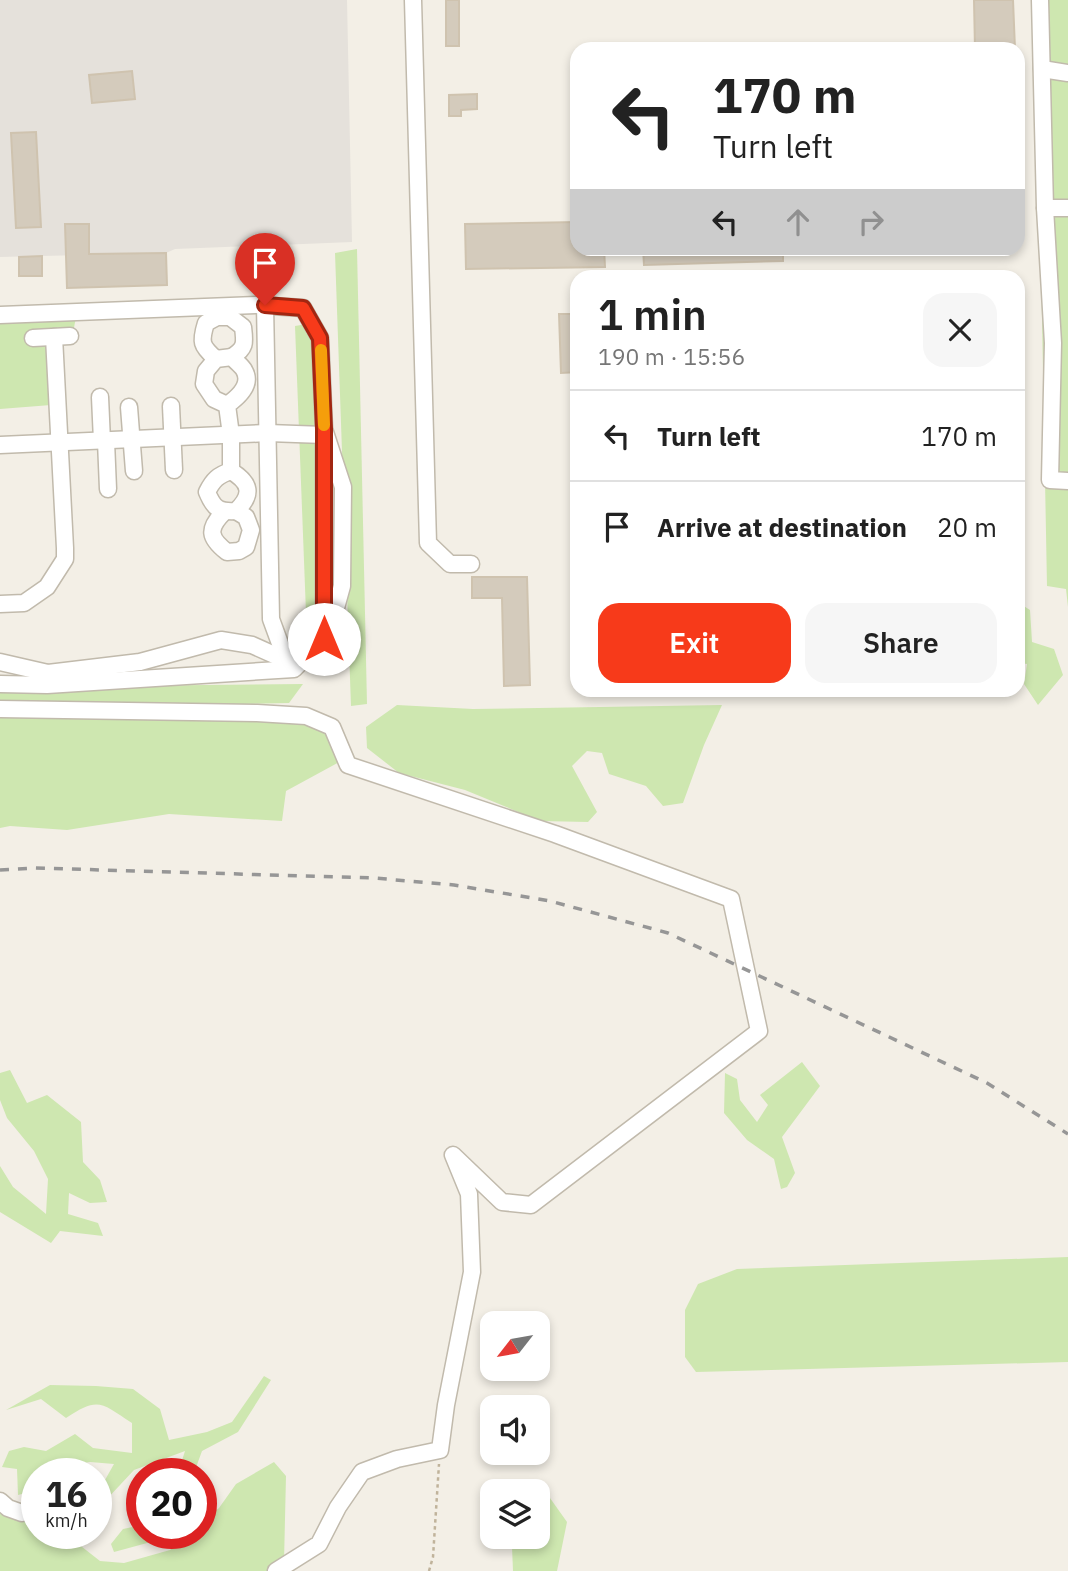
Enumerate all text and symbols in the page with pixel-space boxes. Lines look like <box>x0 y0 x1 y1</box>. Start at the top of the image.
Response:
text: 170 m <box>713 63 857 126</box>
icon: left <box>598 70 689 161</box>
text: Turn left <box>713 125 833 167</box>
icon: left <box>706 203 744 241</box>
icon: ahead <box>779 203 817 241</box>
icon: right <box>852 203 890 241</box>
pin <box>235 233 295 305</box>
icon: arrive <box>246 244 284 282</box>
text: 1 min <box>598 287 707 342</box>
button: close <box>923 293 997 367</box>
text: 190 m · 15:56 <box>598 341 745 371</box>
icon: left <box>598 417 636 455</box>
text: Turn left <box>657 419 760 453</box>
text: 170 m <box>921 419 997 453</box>
icon: arrive <box>598 508 636 546</box>
text: Arrive at destination <box>657 510 907 544</box>
text: 20 m <box>937 510 997 544</box>
position arrow <box>287 602 361 676</box>
button: Exit <box>598 603 791 683</box>
button: Share <box>805 603 997 683</box>
north arrow <box>480 1311 550 1381</box>
map controls <box>480 1311 550 1549</box>
button: sound <box>480 1395 550 1465</box>
speed limit sign: 20 <box>126 1458 217 1549</box>
text: 16 <box>45 1471 88 1517</box>
button: layers <box>480 1479 550 1549</box>
text: km/h <box>45 1509 88 1532</box>

